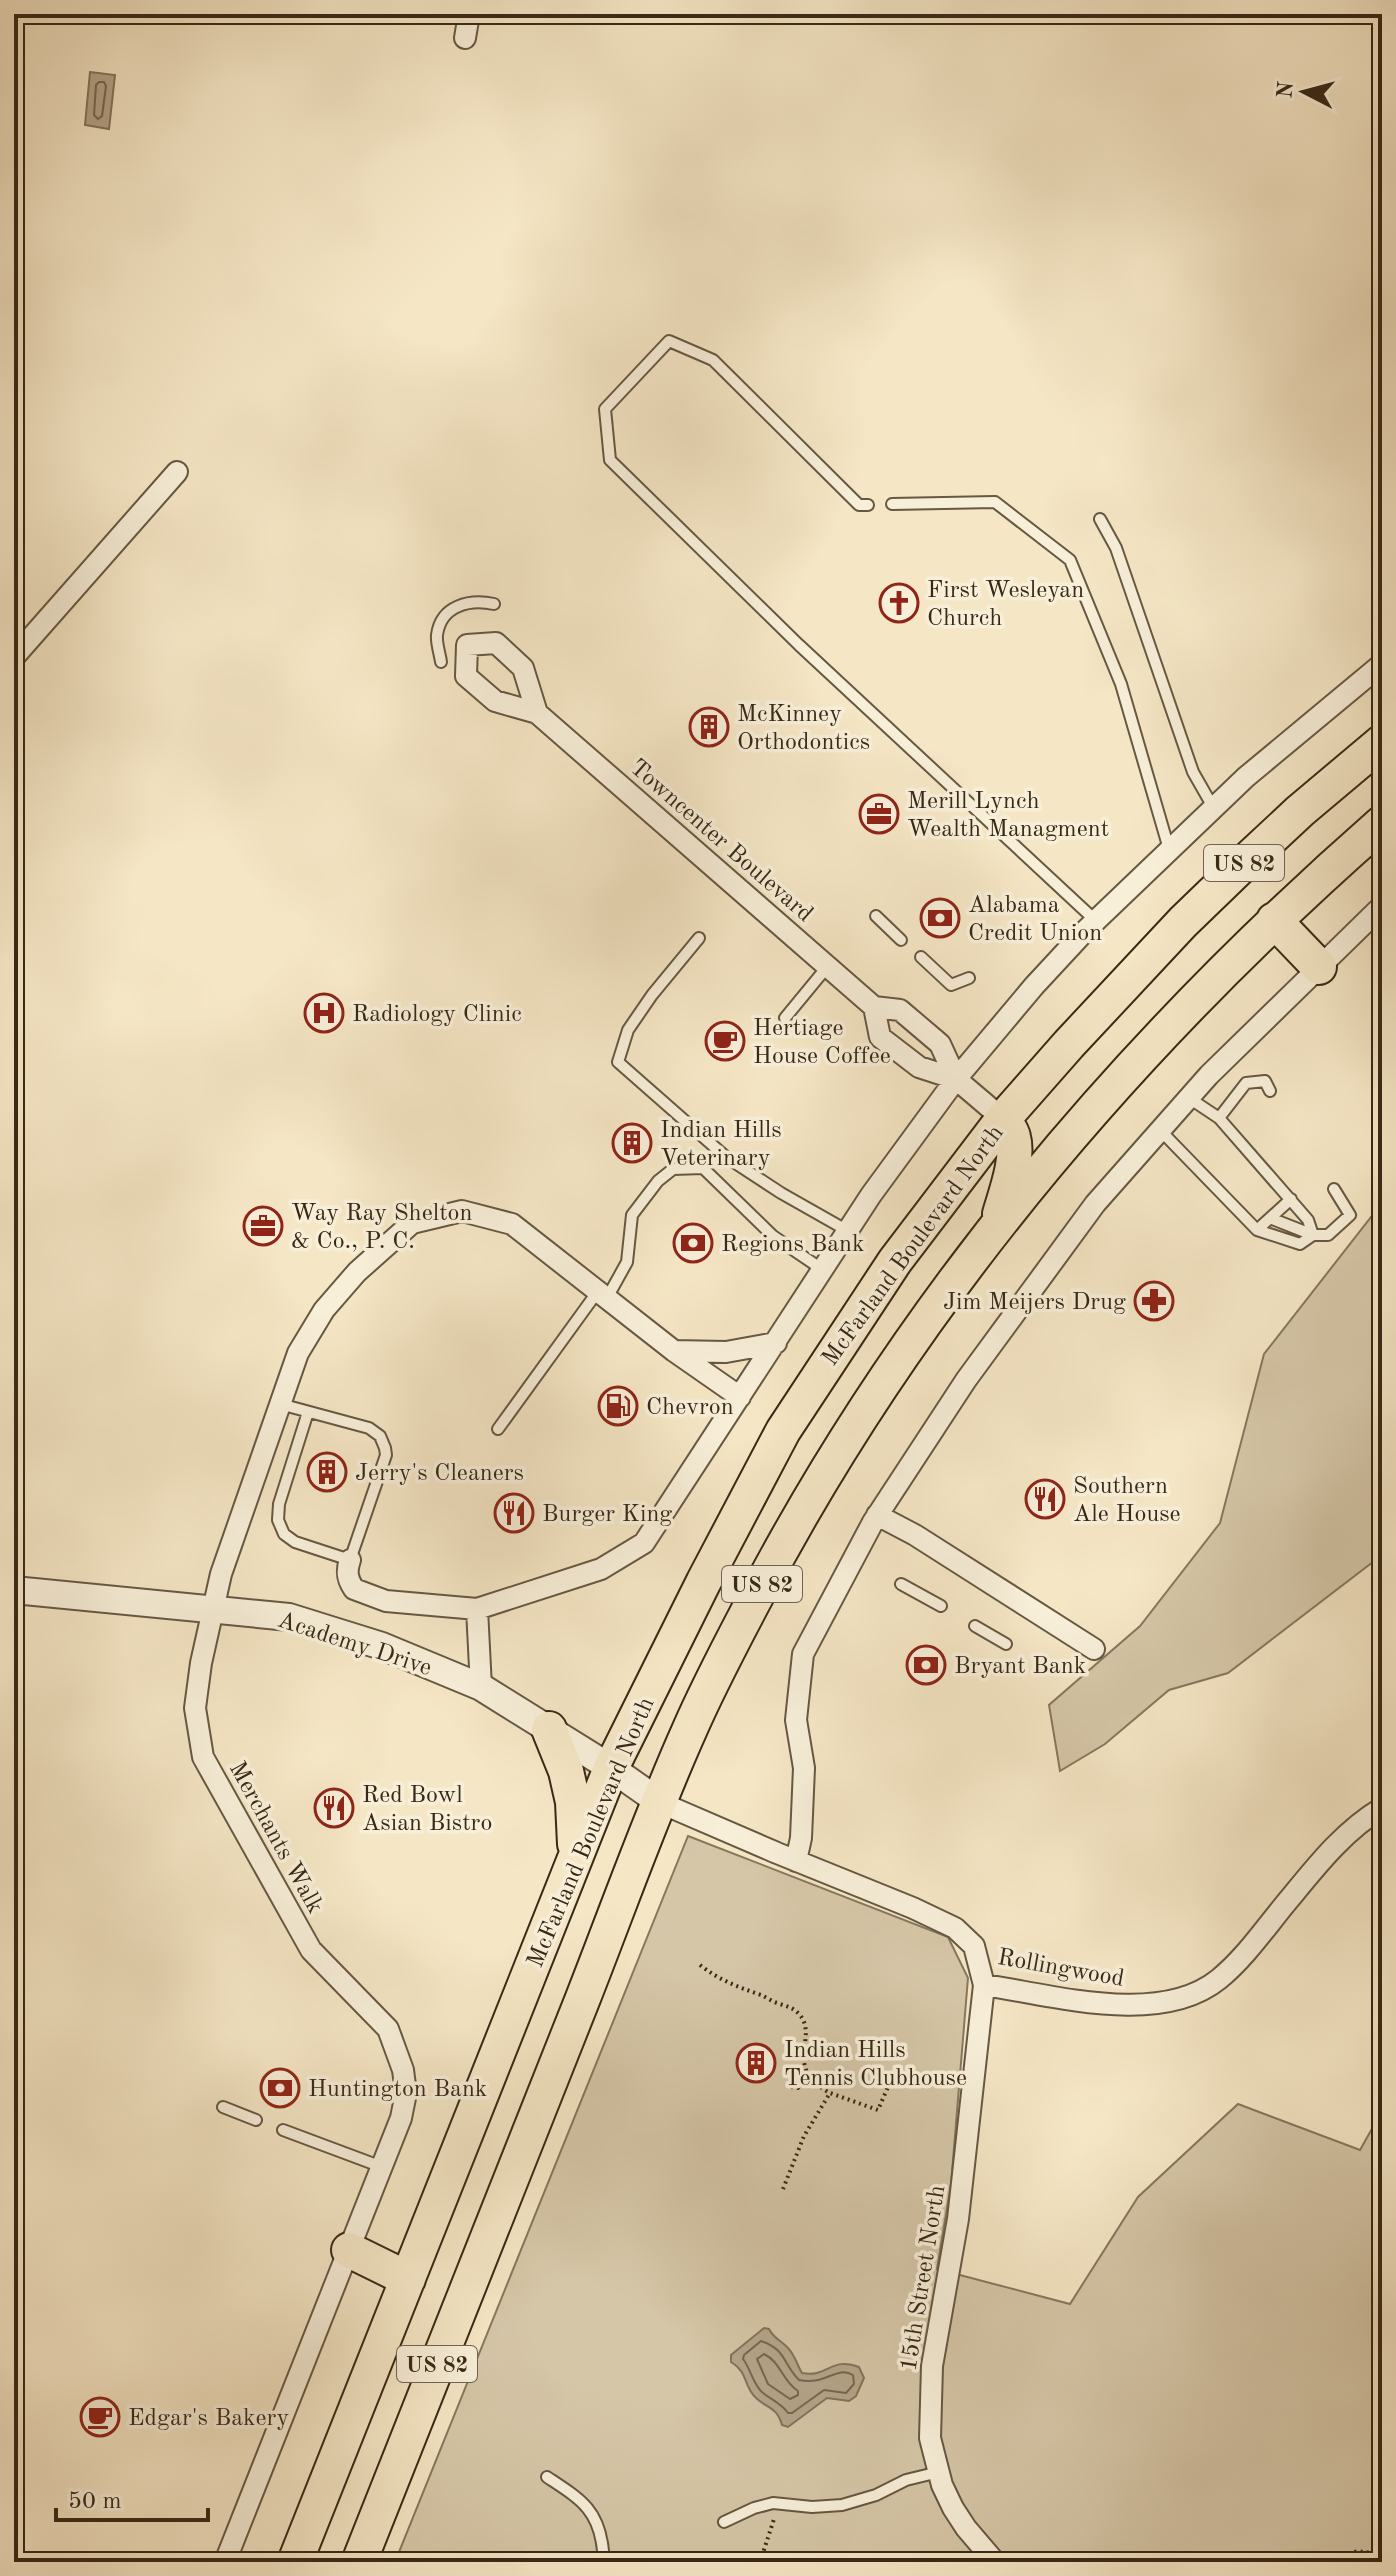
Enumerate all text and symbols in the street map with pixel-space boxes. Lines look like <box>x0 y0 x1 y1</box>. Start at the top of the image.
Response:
north arrow <box>1264 52 1344 132</box>
text: N <box>1274 80 1298 100</box>
place label: First Wesleyan Church <box>927 579 1084 631</box>
church icon: First Wesleyan Church <box>878 582 920 624</box>
place label: McKinney Orthodontics <box>737 703 870 755</box>
building icon: McKinney Orthodontics <box>688 706 730 748</box>
street label: Towncenter Boulevard <box>624 756 817 927</box>
place label: Merill Lynch Wealth Managment <box>907 790 1109 842</box>
office icon: Merill Lynch Wealth Managment <box>858 793 900 835</box>
road number: US 82 <box>1204 845 1284 881</box>
place label: Alabama Credit Union <box>968 894 1102 946</box>
bank icon: Alabama Credit Union <box>919 897 961 939</box>
hospital icon: Radiology Clinic <box>303 992 345 1034</box>
place label: Radiology Clinic <box>352 1003 522 1027</box>
place label: Hertiage House Coffee <box>753 1017 891 1069</box>
cafe icon: Hertiage House Coffee <box>704 1020 746 1062</box>
place label: Indian Hills Veterinary <box>660 1119 782 1171</box>
street label: McFarland Boulevard North <box>818 1121 1009 1371</box>
building icon: Indian Hills Veterinary <box>611 1122 653 1164</box>
place label: Way Ray Shelton & Co., P. C. <box>291 1202 472 1254</box>
office icon: Way Ray Shelton & Co., P. C. <box>242 1205 284 1247</box>
bank icon: Regions Bank <box>672 1222 714 1264</box>
place label: Regions Bank <box>721 1233 865 1257</box>
pharmacy icon: Jim Meijers Drug <box>1133 1280 1175 1322</box>
place label: Jim Meijers Drug <box>943 1291 1126 1315</box>
fuel station icon: Chevron <box>597 1385 639 1427</box>
place label: Chevron <box>646 1396 734 1420</box>
building icon: Jerry's Cleaners <box>306 1451 348 1493</box>
place label: Jerry's Cleaners <box>355 1462 524 1486</box>
place label: Southern Ale House <box>1073 1475 1181 1527</box>
restaurant icon: Southern Ale House <box>1024 1478 1066 1520</box>
restaurant icon: Burger King <box>493 1492 535 1534</box>
place label: Burger King <box>542 1503 672 1527</box>
road number: US 82 <box>722 1566 802 1602</box>
street label: Academy Drive <box>274 1609 434 1681</box>
bank icon: Bryant Bank <box>905 1644 947 1686</box>
place label: Bryant Bank <box>954 1655 1086 1679</box>
street label: McFarland Boulevard North <box>524 1694 660 1971</box>
street label: Merchants Walk <box>224 1758 327 1918</box>
place label: Red Bowl Asian Bistro <box>362 1784 492 1836</box>
restaurant icon: Red Bowl Asian Bistro <box>313 1787 355 1829</box>
street label: Rollingwood <box>995 1946 1126 1992</box>
place label: Indian Hills Tennis Clubhouse <box>784 2039 967 2091</box>
building icon: Indian Hills Tennis Clubhouse <box>735 2042 777 2084</box>
bank icon: Huntington Bank <box>259 2067 301 2109</box>
place label: Huntington Bank <box>308 2078 487 2102</box>
street label: 15th Street North <box>897 2184 951 2373</box>
road number: US 82 <box>397 2346 477 2382</box>
cafe icon: Edgar's Bakery <box>79 2396 121 2438</box>
place label: Edgar's Bakery <box>128 2407 289 2431</box>
scale bar <box>56 2472 208 2522</box>
text: 50 m <box>68 2490 122 2514</box>

